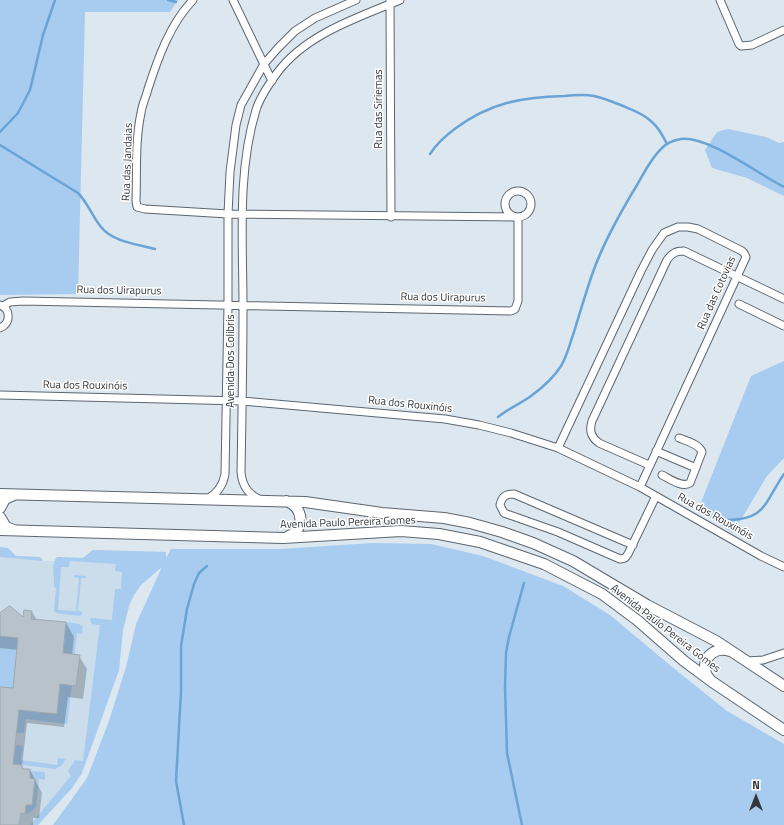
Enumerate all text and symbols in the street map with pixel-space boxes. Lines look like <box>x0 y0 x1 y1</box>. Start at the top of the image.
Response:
street label: Rua das Siriemas <box>372 69 386 149</box>
street label: Rua das Jandaias <box>120 123 136 201</box>
street label: Rua das Cotovias <box>695 254 739 332</box>
street label: Rua dos Uirapurus <box>76 284 162 298</box>
street label: Rua dos Uirapurus <box>400 291 486 305</box>
street label: Avenida Dos Colibris <box>224 314 238 408</box>
street label: Rua dos Rouxinóis <box>43 379 127 393</box>
street label: Rua dos Rouxinóis <box>367 394 453 416</box>
street label: Rua dos Rouxinóis <box>675 491 755 543</box>
street label: Avenida Paulo Pereira Gomes <box>280 514 416 532</box>
street label: Avenida Paulo Pereira Gomes <box>607 582 723 676</box>
north arrow <box>736 777 776 817</box>
text: N <box>752 777 760 793</box>

